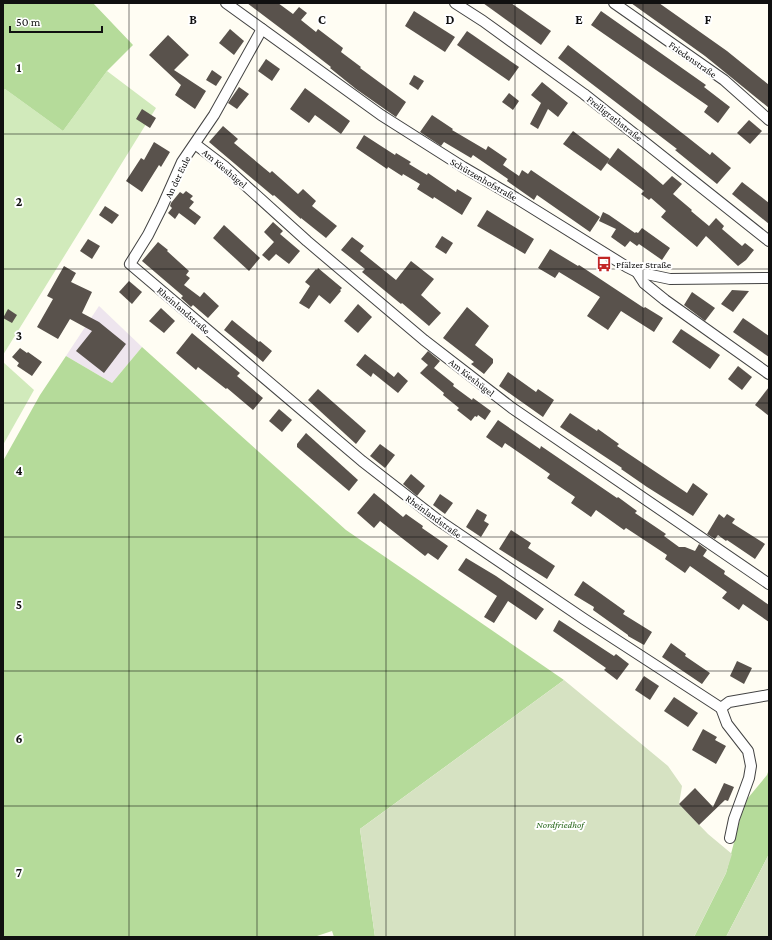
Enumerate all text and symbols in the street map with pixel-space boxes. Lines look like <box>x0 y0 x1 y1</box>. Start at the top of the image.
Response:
scale bar <box>10 8 102 34</box>
text: B <box>189 12 197 27</box>
text: C <box>318 12 326 27</box>
text: D <box>446 12 455 27</box>
text: E <box>575 12 583 27</box>
text: F <box>705 12 712 27</box>
text: 50 m <box>16 15 41 29</box>
street label: Friedenstraße <box>667 39 719 80</box>
text: 1 <box>17 60 22 75</box>
street label: Freiligrathstraße <box>585 93 645 144</box>
street label: Am Kieshügel <box>200 147 249 190</box>
street label: An der Eule <box>162 154 193 200</box>
street label: Schützenhofstraße <box>448 156 520 203</box>
text: 2 <box>16 194 23 209</box>
bus stop icon: Pfälzer Straße <box>595 255 613 273</box>
place label: Pfälzer Straße <box>616 259 672 270</box>
street label: Rheinlandstraße <box>155 284 213 337</box>
text: 3 <box>16 328 22 343</box>
street label: Am Kieshügel <box>447 356 497 399</box>
text: 4 <box>15 463 23 478</box>
street label: Rheinlandstraße <box>404 492 464 541</box>
text: 5 <box>16 597 22 612</box>
text: 6 <box>15 731 23 746</box>
park label: Nordfriedhof <box>536 819 585 830</box>
text: 7 <box>16 865 22 880</box>

